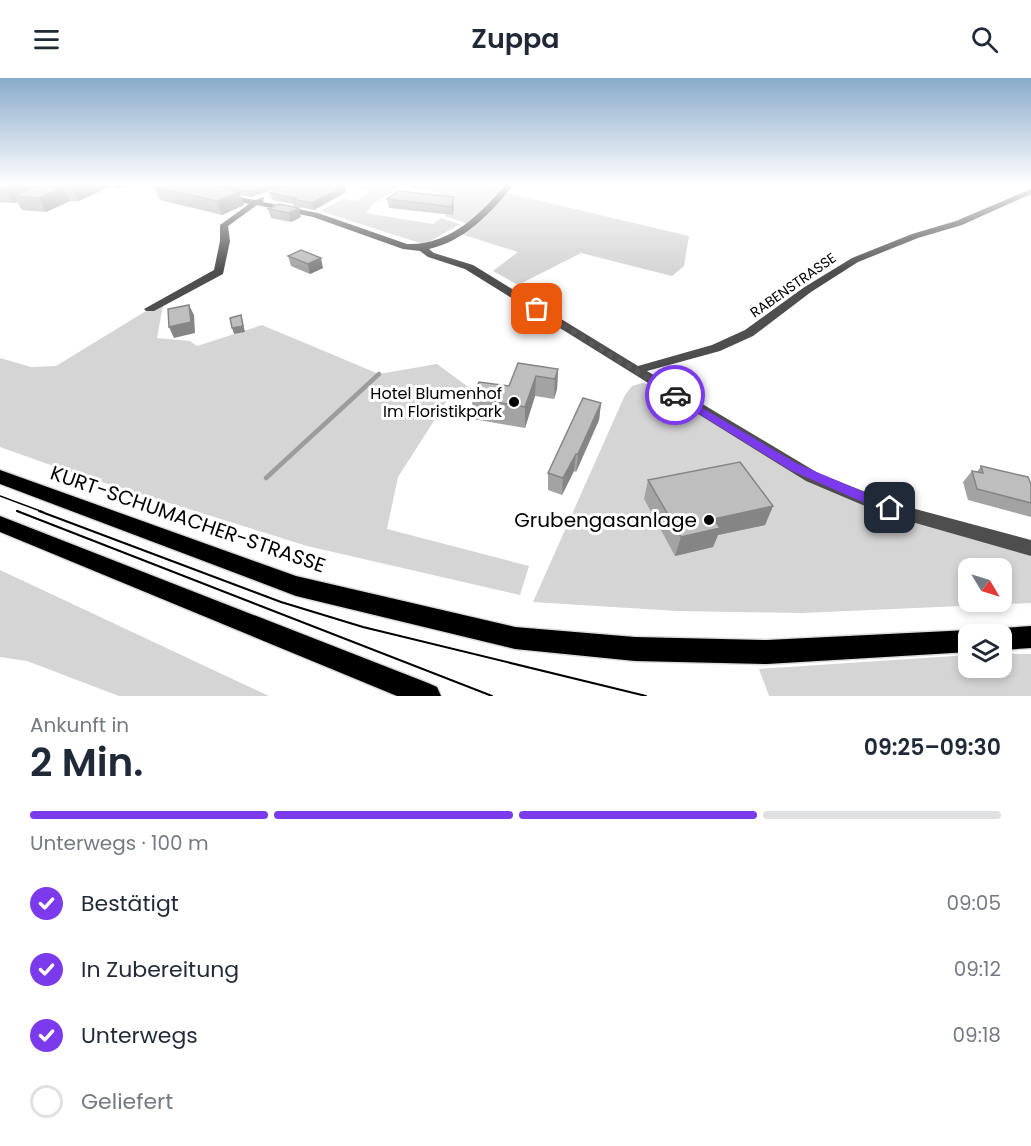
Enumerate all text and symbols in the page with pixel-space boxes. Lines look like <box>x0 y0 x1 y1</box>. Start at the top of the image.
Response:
text: Zuppa <box>471 20 560 57</box>
icon: menu <box>30 23 63 56</box>
icon: search <box>968 23 1001 56</box>
street label: RABENSTRASSE <box>746 248 840 322</box>
pin <box>511 283 562 334</box>
icon: bag <box>520 292 553 325</box>
courier <box>645 365 705 425</box>
icon: car <box>659 379 692 412</box>
place label: Hotel Blumenhof Im Floristikpark <box>370 382 503 423</box>
marker: Hotel Blumenhof Im Floristikpark <box>507 395 521 409</box>
street label: KURT-SCHUMACHER-STRASSE <box>47 459 329 579</box>
pin <box>864 482 915 533</box>
icon: home <box>873 491 906 524</box>
place label: Grubengasanlage <box>514 506 697 534</box>
marker: Grubengasanlage <box>702 513 716 527</box>
north arrow <box>958 558 1012 612</box>
map controls <box>958 558 1012 678</box>
button: layers <box>958 624 1012 678</box>
text: Ankunft in <box>30 711 129 739</box>
text: 09:25–09:30 <box>864 732 1001 763</box>
text: 2 Min. <box>30 735 144 790</box>
text: Unterwegs · 100 m <box>30 829 209 857</box>
icon: check <box>30 887 63 920</box>
text: Bestätigt <box>81 888 179 919</box>
text: 09:05 <box>946 889 1001 917</box>
icon: check <box>30 953 63 986</box>
text: In Zubereitung <box>81 954 239 985</box>
text: 09:12 <box>954 955 1001 983</box>
icon: check <box>30 1019 63 1052</box>
text: Unterwegs <box>81 1020 198 1051</box>
text: 09:18 <box>953 1021 1001 1049</box>
text: Geliefert <box>81 1086 173 1117</box>

